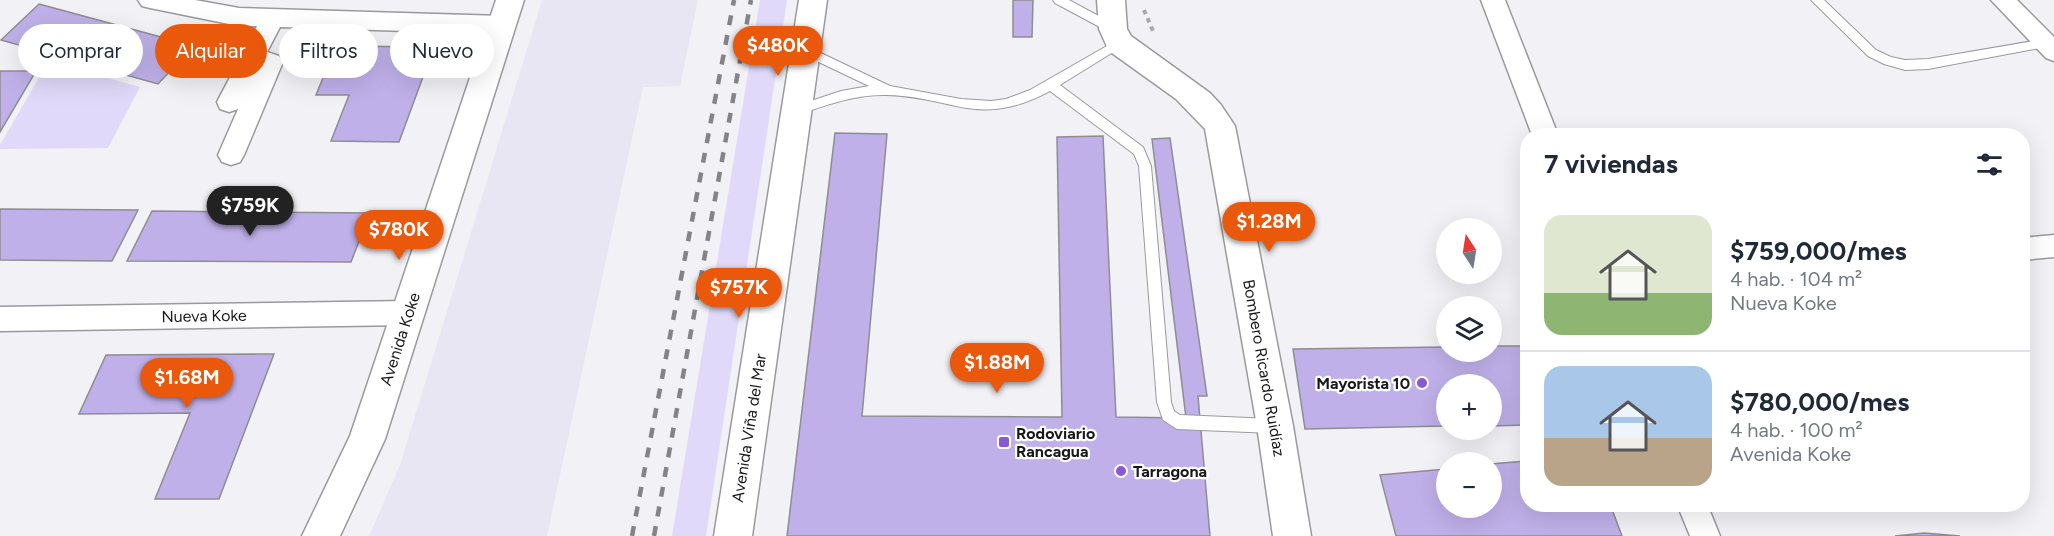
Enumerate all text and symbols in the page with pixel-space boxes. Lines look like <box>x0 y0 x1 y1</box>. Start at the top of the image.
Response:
chip: Comprar <box>18 24 143 78</box>
chip: Alquilar <box>155 24 267 78</box>
chip: Filtros <box>279 24 378 78</box>
chip: Nuevo <box>390 24 494 78</box>
pin: $480K <box>736 26 820 77</box>
text: $480K <box>747 33 809 57</box>
text: 7 viviendas <box>1544 148 1678 180</box>
icon: filters <box>1973 148 2006 181</box>
pin: $759K <box>208 186 292 237</box>
text: $759K <box>221 193 279 217</box>
pin: $1.28M <box>1220 202 1318 253</box>
text: $1.28M <box>1236 209 1302 233</box>
pin: $780K <box>357 210 441 261</box>
text: $780K <box>369 217 429 241</box>
north arrow <box>1436 218 1502 284</box>
map controls <box>1436 218 1502 518</box>
text: $759,000/mes <box>1730 235 1907 267</box>
icon: home <box>1592 239 1664 311</box>
text: 4 hab. · 104 m² <box>1730 267 1862 291</box>
pin: $757K <box>697 268 781 319</box>
text: $757K <box>710 275 768 299</box>
street label: Bombero Ricardo Ruidíaz <box>1239 278 1289 458</box>
street label: Avenida Koke <box>376 290 424 388</box>
text: Nueva Koke <box>1730 291 1837 315</box>
button: layers <box>1436 296 1502 362</box>
street label: Nueva Koke <box>161 306 247 326</box>
pin: $1.88M <box>948 343 1046 394</box>
text: $1.88M <box>964 350 1030 374</box>
street label: Avenida Viña del Mar <box>728 352 770 504</box>
pin: $1.68M <box>138 358 236 409</box>
text: $1.68M <box>154 365 220 389</box>
place label: Mayorista 10 <box>1316 374 1410 393</box>
button: + <box>1436 374 1502 440</box>
marker: Mayorista 10 <box>1415 376 1429 390</box>
text: $780,000/mes <box>1730 386 1909 418</box>
icon: home <box>1592 390 1664 462</box>
text: 4 hab. · 100 m² <box>1730 418 1863 442</box>
place label: Rodoviario Rancagua <box>1016 424 1095 461</box>
marker: Rodoviario Rancagua <box>997 435 1011 449</box>
text: Avenida Koke <box>1730 442 1851 466</box>
button: − <box>1436 452 1502 518</box>
place label: Tarragona <box>1133 462 1207 481</box>
marker: Tarragona <box>1114 464 1128 478</box>

